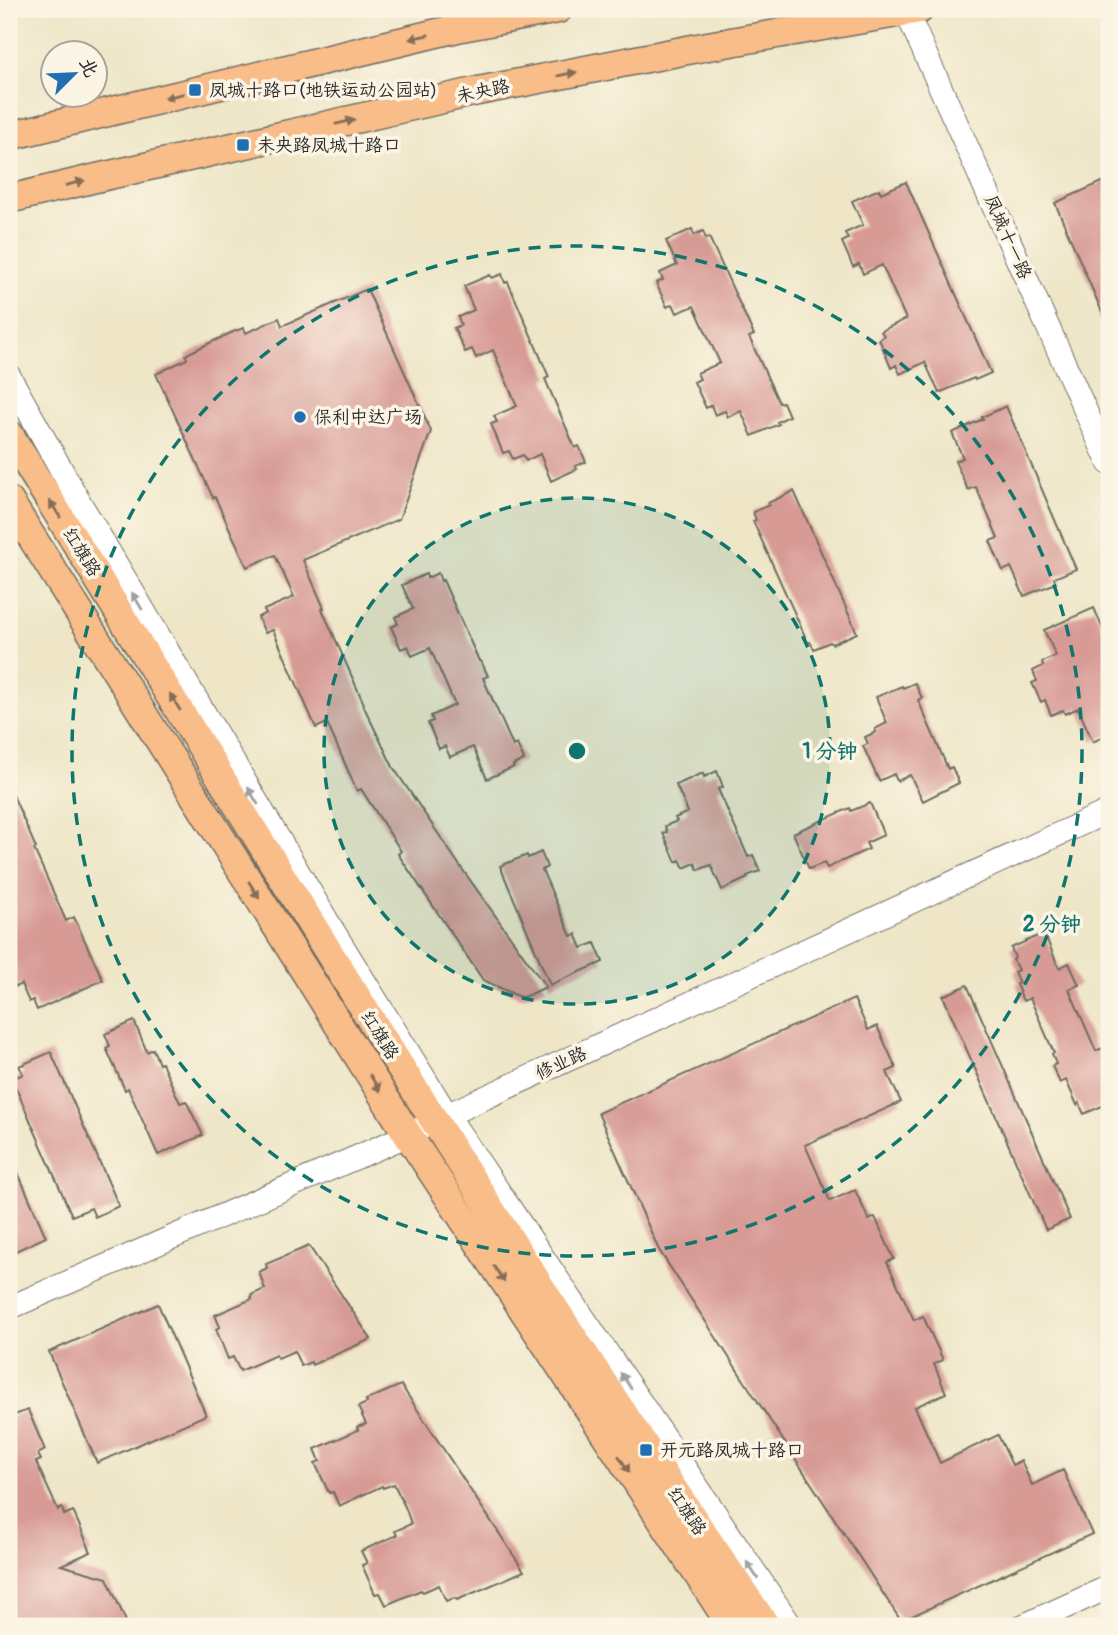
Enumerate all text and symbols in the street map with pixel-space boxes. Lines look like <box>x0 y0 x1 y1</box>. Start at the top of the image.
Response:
one-way arrow <box>408 32 430 43</box>
north arrow <box>38 38 108 108</box>
text: 北 <box>74 54 103 81</box>
one-way arrow <box>556 68 578 79</box>
street label: 未央路 <box>454 75 512 108</box>
place label: 凤城十路口(地铁运动公园站) <box>209 79 437 102</box>
marker: 凤城十路口(地铁运动公园站) <box>187 82 203 98</box>
one-way arrow <box>163 91 185 102</box>
one-way arrow <box>334 116 356 127</box>
place label: 未央路凤城十路口 <box>257 134 401 157</box>
marker: 未央路凤城十路口 <box>235 137 251 153</box>
one-way arrow <box>64 177 86 188</box>
street label: 凤城十一路 <box>979 191 1036 283</box>
place label: 保利中达广场 <box>314 406 422 429</box>
marker: 保利中达广场 <box>292 409 308 425</box>
one-way arrow <box>48 499 61 518</box>
street label: 红旗路 <box>58 523 106 581</box>
one-way arrow <box>131 591 144 610</box>
one-way arrow <box>168 692 181 712</box>
text: 1 分钟 <box>803 738 857 765</box>
centre of rings <box>565 739 589 763</box>
one-way arrow <box>247 787 260 806</box>
one-way arrow <box>248 881 261 900</box>
text: 2 分钟 <box>1023 911 1081 938</box>
street label: 红旗路 <box>356 1006 404 1064</box>
street label: 修业路 <box>532 1042 591 1085</box>
one-way arrow <box>369 1073 382 1093</box>
one-way arrow <box>492 1265 506 1283</box>
one-way arrow <box>619 1371 632 1391</box>
place label: 开元路凤城十路口 <box>660 1439 804 1462</box>
marker: 开元路凤城十路口 <box>638 1442 654 1458</box>
one-way arrow <box>617 1455 631 1473</box>
street label: 红旗路 <box>662 1482 711 1540</box>
one-way arrow <box>746 1560 759 1579</box>

